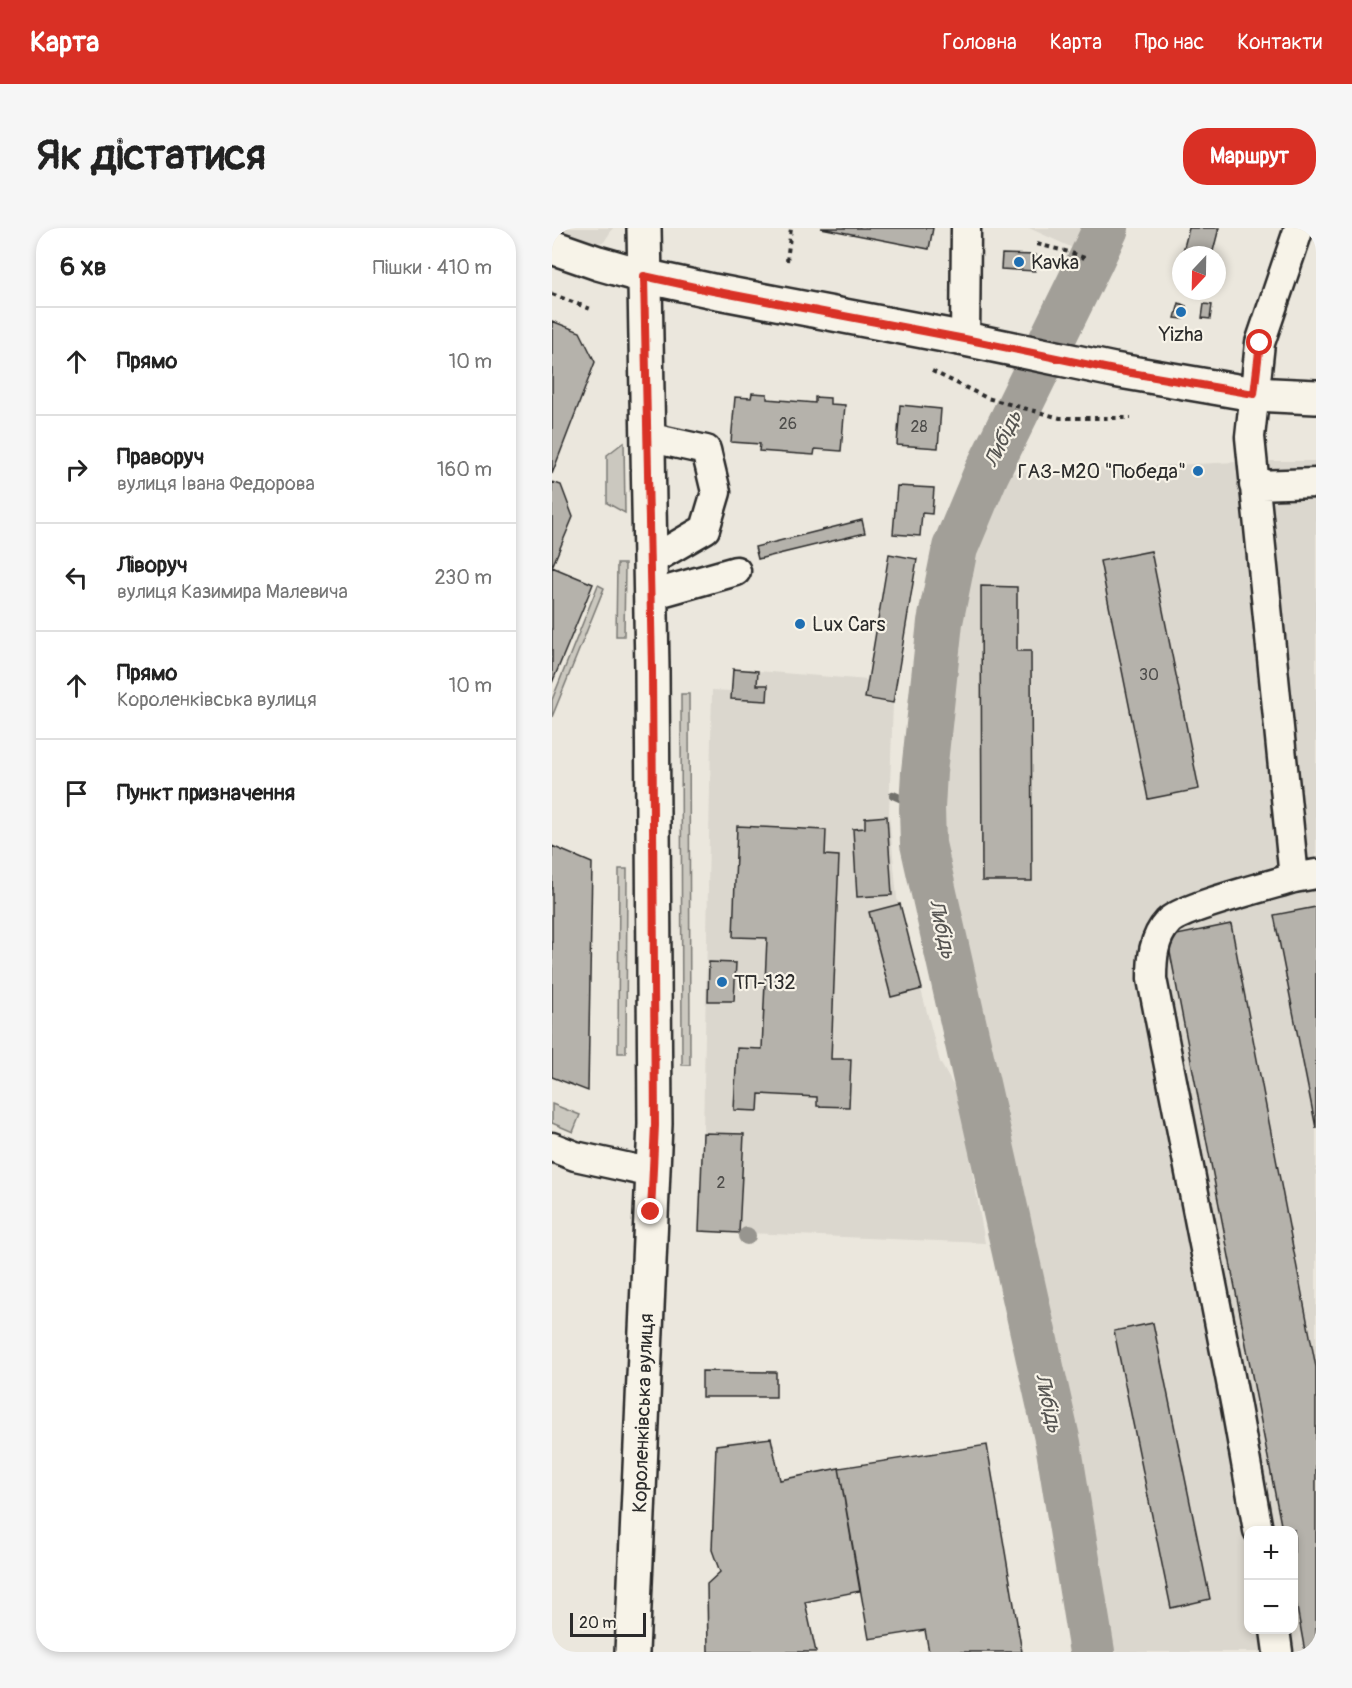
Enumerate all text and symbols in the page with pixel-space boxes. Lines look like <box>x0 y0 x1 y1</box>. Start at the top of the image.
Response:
text: Карта <box>30 25 99 60</box>
text: Головна <box>943 29 1017 56</box>
text: Карта <box>1050 29 1102 56</box>
text: Про нас <box>1135 29 1204 56</box>
text: Контакти <box>1237 29 1322 56</box>
button: Маршрут <box>1183 128 1316 185</box>
text: Як дістатися <box>36 130 266 182</box>
north arrow <box>1172 246 1226 300</box>
place label: Kavka <box>1031 250 1079 275</box>
text: 6 хв <box>60 251 107 283</box>
text: Пішки · 410 m <box>373 255 492 280</box>
marker: Kavka <box>1012 255 1026 269</box>
marker: Yizha <box>1174 305 1188 319</box>
place label: Yizha <box>1158 322 1203 347</box>
route start <box>1246 329 1272 355</box>
icon: ahead <box>60 345 93 378</box>
text: Прямо <box>117 347 177 375</box>
text: 10 m <box>448 349 492 374</box>
water label: Либідь <box>978 406 1028 472</box>
house number: 26 <box>779 414 797 434</box>
house number: 28 <box>910 417 928 437</box>
text: Праворуч <box>117 443 204 471</box>
icon: right <box>60 453 93 486</box>
text: 160 m <box>437 457 492 482</box>
place label: ГАЗ-М20 "Победа" <box>1018 459 1186 484</box>
marker: ГАЗ-М20 "Победа" <box>1191 464 1205 478</box>
text: вулиця Івана Федорова <box>117 471 315 496</box>
text: Ліворуч <box>117 551 188 579</box>
icon: left <box>60 561 93 594</box>
text: 230 m <box>435 565 492 590</box>
text: вулиця Казимира Малевича <box>117 579 348 604</box>
place label: Lux Cars <box>812 612 885 637</box>
marker: Lux Cars <box>793 617 807 631</box>
text: Прямо <box>117 659 177 687</box>
house number: 30 <box>1139 665 1159 685</box>
icon: ahead <box>60 669 93 702</box>
text: 10 m <box>448 673 492 698</box>
text: Короленківська вулиця <box>117 687 317 712</box>
icon: arrive <box>60 777 93 810</box>
text: Пункт призначення <box>117 779 295 807</box>
water label: Либідь <box>922 897 962 962</box>
place label: ТП-132 <box>734 970 796 995</box>
marker: ТП-132 <box>715 975 729 989</box>
house number: 2 <box>717 1173 726 1193</box>
route end <box>637 1198 663 1224</box>
street label: Короленківська вулиця <box>627 1313 659 1513</box>
water label: Либідь <box>1028 1371 1068 1436</box>
map controls <box>1244 1526 1298 1634</box>
button: + <box>1244 1526 1298 1580</box>
button: − <box>1244 1580 1298 1634</box>
scale bar <box>570 1610 646 1638</box>
text: 20 m <box>579 1613 617 1633</box>

